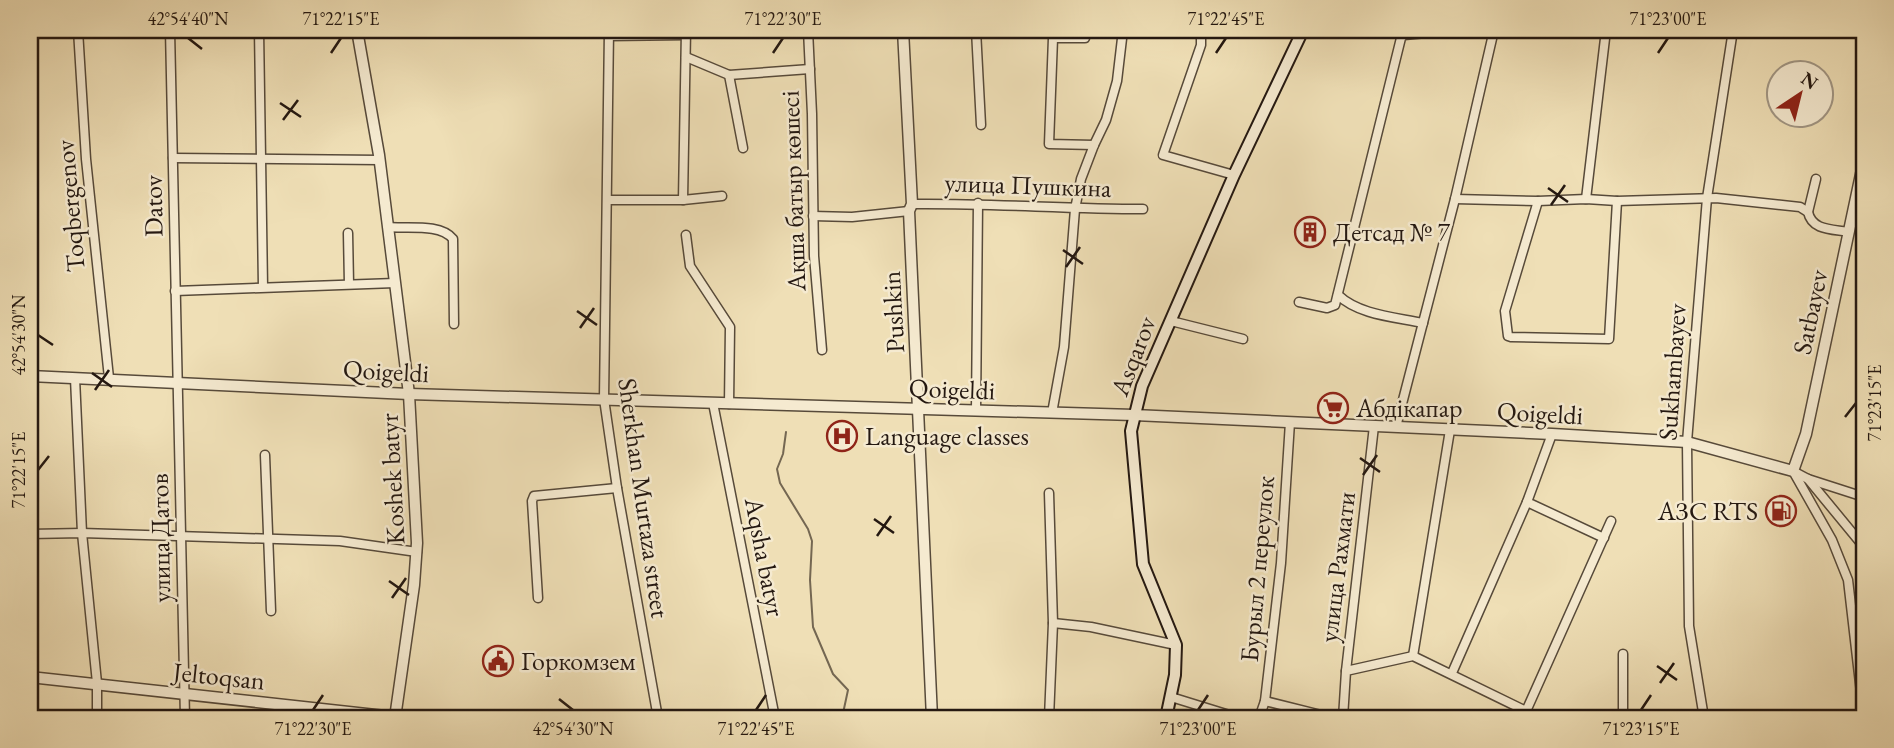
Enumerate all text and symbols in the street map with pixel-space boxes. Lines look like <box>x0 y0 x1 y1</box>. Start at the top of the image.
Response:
text: 42°54'40"N <box>148 7 229 30</box>
text: 71°22'15"E <box>303 7 379 30</box>
text: 71°22'30"E <box>745 7 821 30</box>
text: 71°22'45"E <box>1188 7 1264 30</box>
text: 71°23'00"E <box>1630 7 1706 30</box>
north arrow <box>1764 60 1834 130</box>
text: N <box>1796 66 1823 95</box>
street label: Ақша батыр көшесі <box>773 90 814 293</box>
street label: Toqbergenov <box>47 138 93 273</box>
street label: улица Пушкина <box>944 165 1113 205</box>
street label: Datov <box>135 174 171 237</box>
building icon: Детсад № 7 <box>1293 215 1327 249</box>
place label: Детсад № 7 <box>1333 215 1450 249</box>
street label: Satbayev <box>1784 266 1836 358</box>
street label: Pushkin <box>874 270 912 354</box>
text: 42°54'30"N <box>7 294 30 375</box>
street label: Sukhambayev <box>1650 302 1694 442</box>
street label: Asqarov <box>1102 311 1164 402</box>
street label: Qoigeldi <box>342 352 430 390</box>
text: 71°23'15"E <box>1863 365 1886 441</box>
street label: Qoigeldi <box>908 371 996 407</box>
street label: Sherkhan Murtaza street <box>610 376 678 620</box>
supermarket icon: Абдiкапар <box>1316 391 1350 425</box>
place label: Абдiкапар <box>1355 391 1463 425</box>
street label: Qoigeldi <box>1496 394 1584 432</box>
street label: Koshek batyr <box>372 412 412 545</box>
hospital icon: Language classes <box>825 419 859 453</box>
place label: Language classes <box>865 419 1029 453</box>
text: 71°22'15"E <box>7 432 30 508</box>
street label: улица Датов <box>142 473 178 603</box>
street label: Бурыл 2 переулок <box>1232 474 1282 664</box>
street label: улица Рахмати <box>1311 489 1363 644</box>
street label: Aqsha batyr <box>737 494 793 620</box>
place label: АЗС RTS <box>1657 494 1758 528</box>
fuel station icon: АЗС RTS <box>1764 494 1798 528</box>
public building icon: Горкомзем <box>481 644 515 678</box>
place label: Горкомзем <box>521 644 636 678</box>
street label: Jeltoqsan <box>169 654 267 698</box>
text: 71°22'30"E <box>275 717 351 740</box>
text: 42°54'30"N <box>533 717 614 740</box>
text: 71°22'45"E <box>718 717 794 740</box>
text: 71°23'00"E <box>1160 717 1236 740</box>
text: 71°23'15"E <box>1603 717 1679 740</box>

